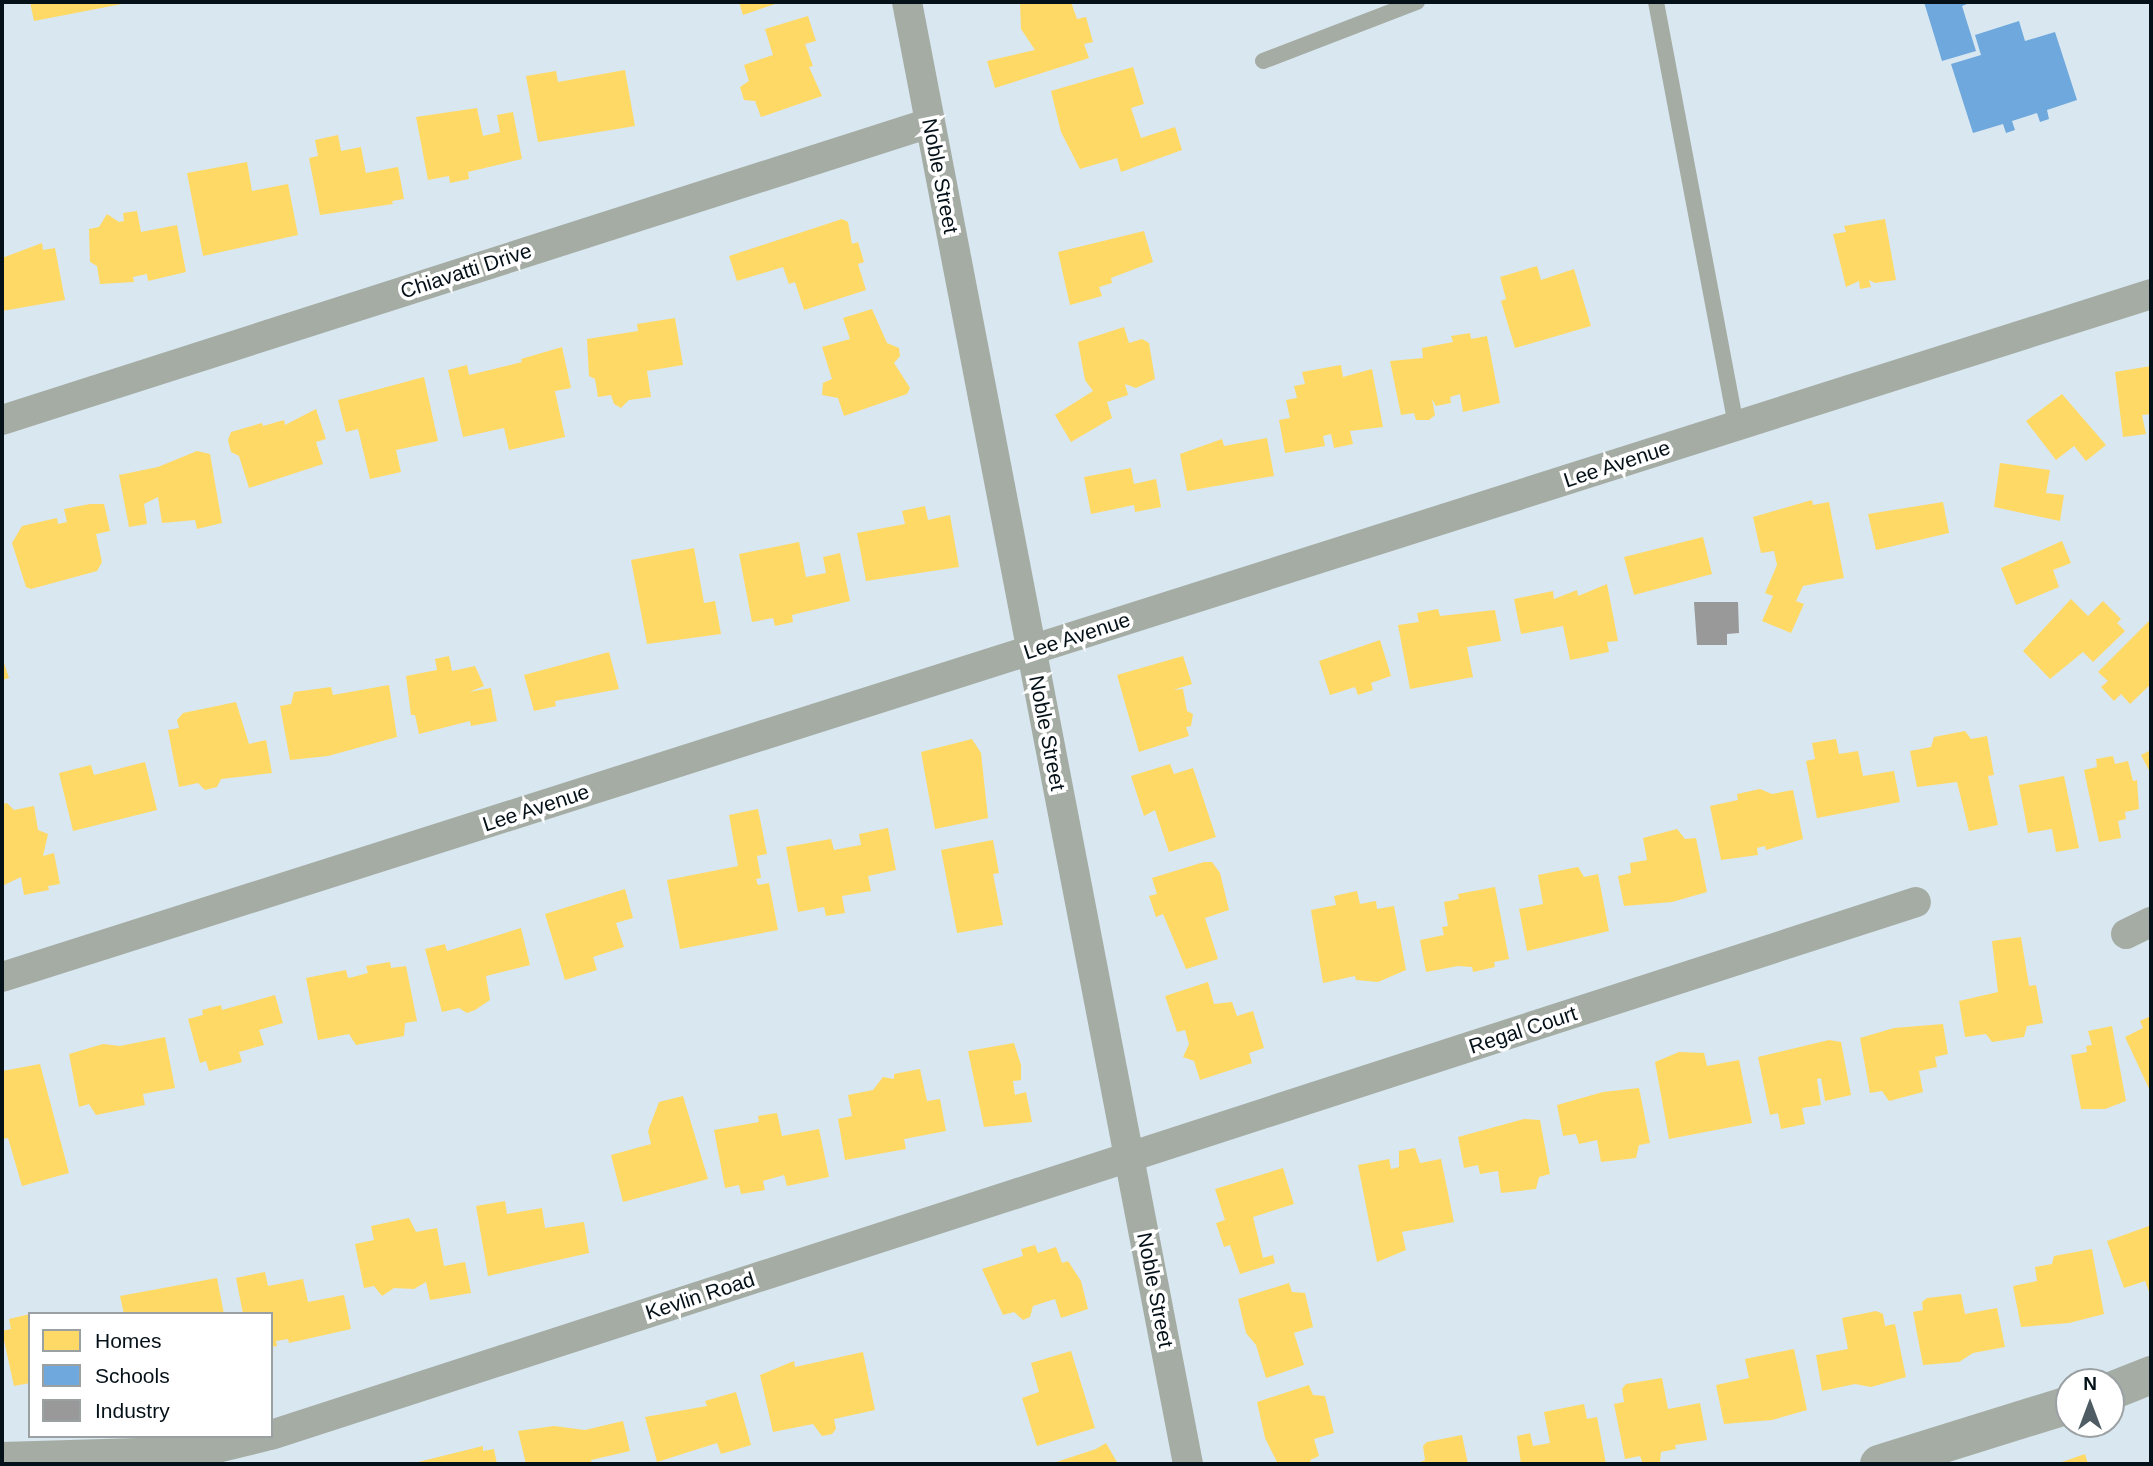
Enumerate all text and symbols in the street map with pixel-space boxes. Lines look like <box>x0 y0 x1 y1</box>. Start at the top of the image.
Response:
street label: Noble Street <box>916 116 964 236</box>
street label: Chiavatti Drive <box>397 238 535 304</box>
street label: Lee Avenue <box>1560 435 1674 493</box>
street label: Lee Avenue <box>1020 607 1134 665</box>
street label: Noble Street <box>1023 673 1071 793</box>
street label: Lee Avenue <box>479 779 593 837</box>
street label: Regal Court <box>1466 1001 1580 1059</box>
street label: Noble Street <box>1131 1230 1179 1350</box>
street label: Kevlin Road <box>642 1267 758 1325</box>
legend <box>28 1312 273 1438</box>
text: Homes <box>95 1329 162 1352</box>
text: Schools <box>95 1364 170 1387</box>
north arrow <box>2055 1368 2125 1438</box>
text: N <box>2083 1373 2097 1394</box>
text: Industry <box>95 1399 170 1422</box>

